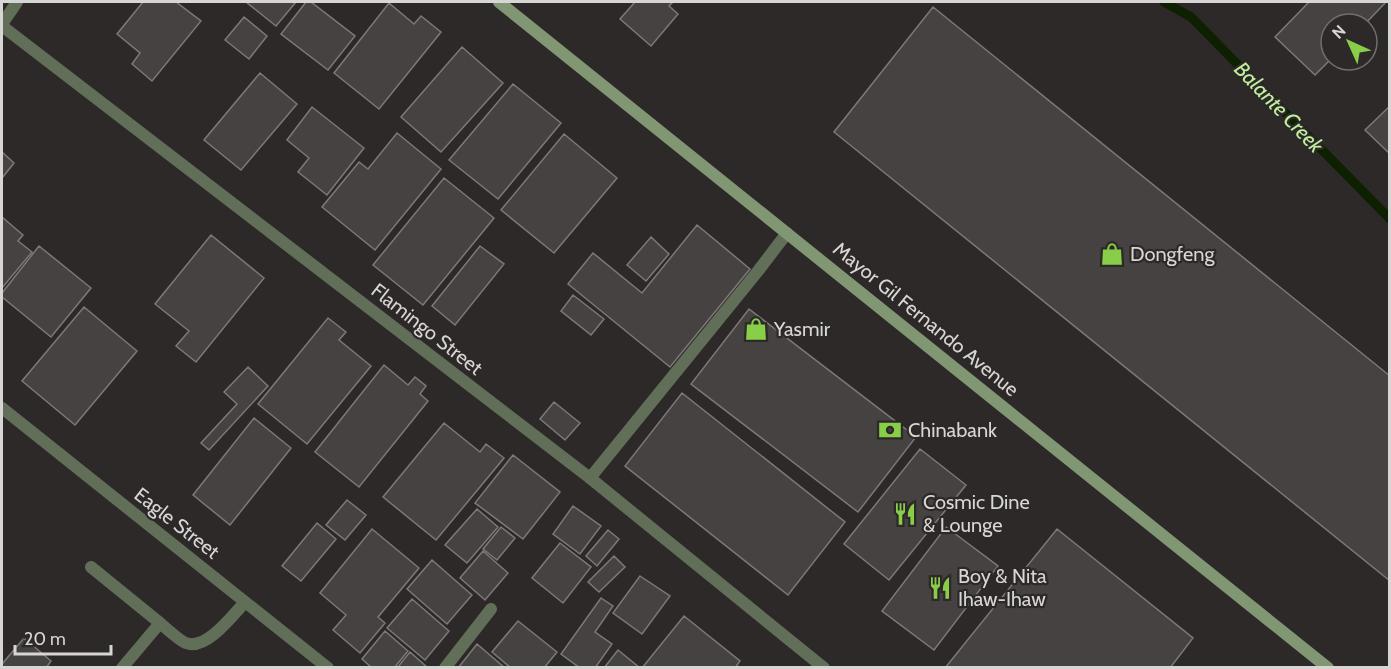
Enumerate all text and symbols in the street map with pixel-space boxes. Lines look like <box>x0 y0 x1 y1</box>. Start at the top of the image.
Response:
north arrow <box>1319 12 1379 72</box>
text: N <box>1328 21 1349 42</box>
water label: Balante Creek <box>1229 56 1329 158</box>
street label: Mayor Gil Fernando Avenue <box>828 237 1024 401</box>
shop icon: Dongfeng <box>1099 241 1125 267</box>
place label: Dongfeng <box>1130 242 1215 266</box>
street label: Flamingo Street <box>367 278 488 380</box>
shop icon: Yasmir <box>743 316 769 342</box>
place label: Yasmir <box>773 317 831 341</box>
bank icon: Chinabank <box>877 417 903 443</box>
place label: Chinabank <box>908 418 997 442</box>
street label: Eagle Street <box>130 482 225 564</box>
place label: Cosmic Dine & Lounge <box>923 490 1030 537</box>
restaurant icon: Cosmic Dine & Lounge <box>892 501 918 527</box>
place label: Boy & Nita Ihaw-Ihaw <box>958 564 1047 611</box>
restaurant icon: Boy & Nita Ihaw-Ihaw <box>927 575 953 601</box>
scale bar <box>15 618 111 656</box>
text: 20 m <box>24 628 66 650</box>

